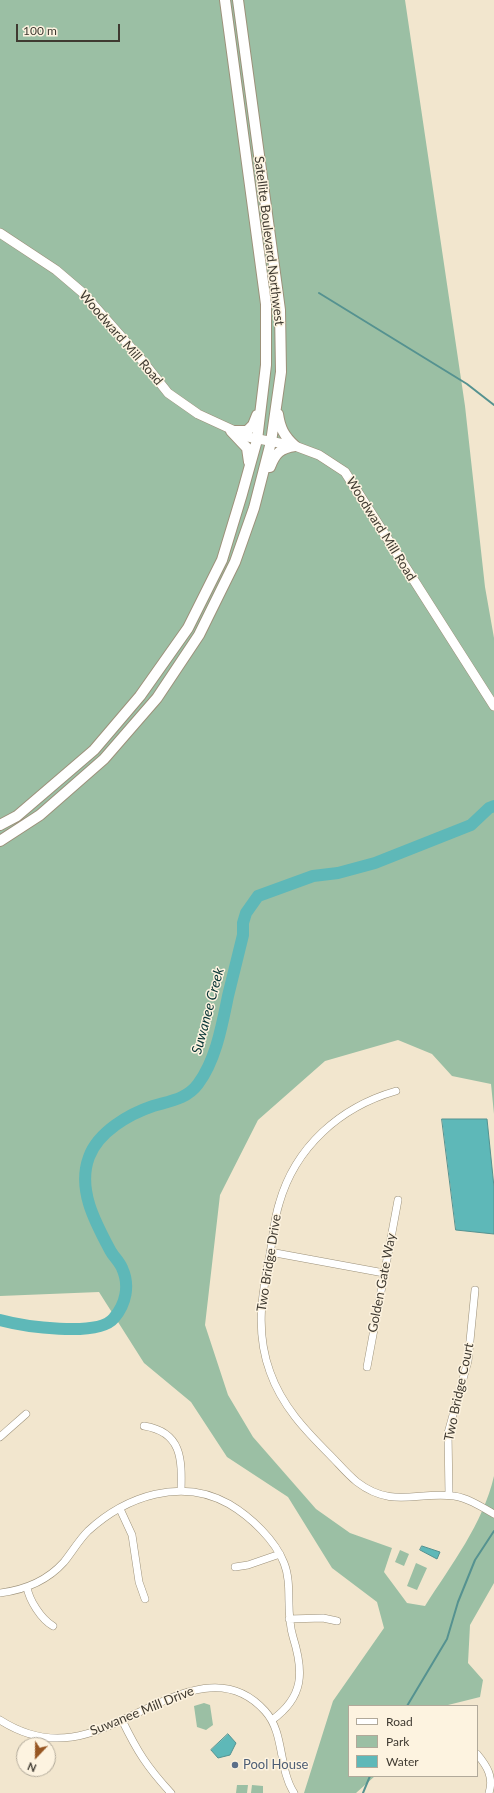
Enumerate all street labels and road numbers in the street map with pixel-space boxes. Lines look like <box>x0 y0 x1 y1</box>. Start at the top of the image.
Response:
street label: Satellite Boulevard Northwest <box>251 155 287 327</box>
street label: Woodward Mill Road <box>76 288 166 388</box>
street label: Woodward Mill Road <box>343 474 419 584</box>
street label: Two Bridge Drive <box>254 1213 284 1313</box>
street label: Golden Gate Way <box>365 1232 399 1334</box>
street label: Two Bridge Court <box>441 1341 477 1443</box>
street label: Suwanee Mill Drive <box>88 1683 196 1739</box>

